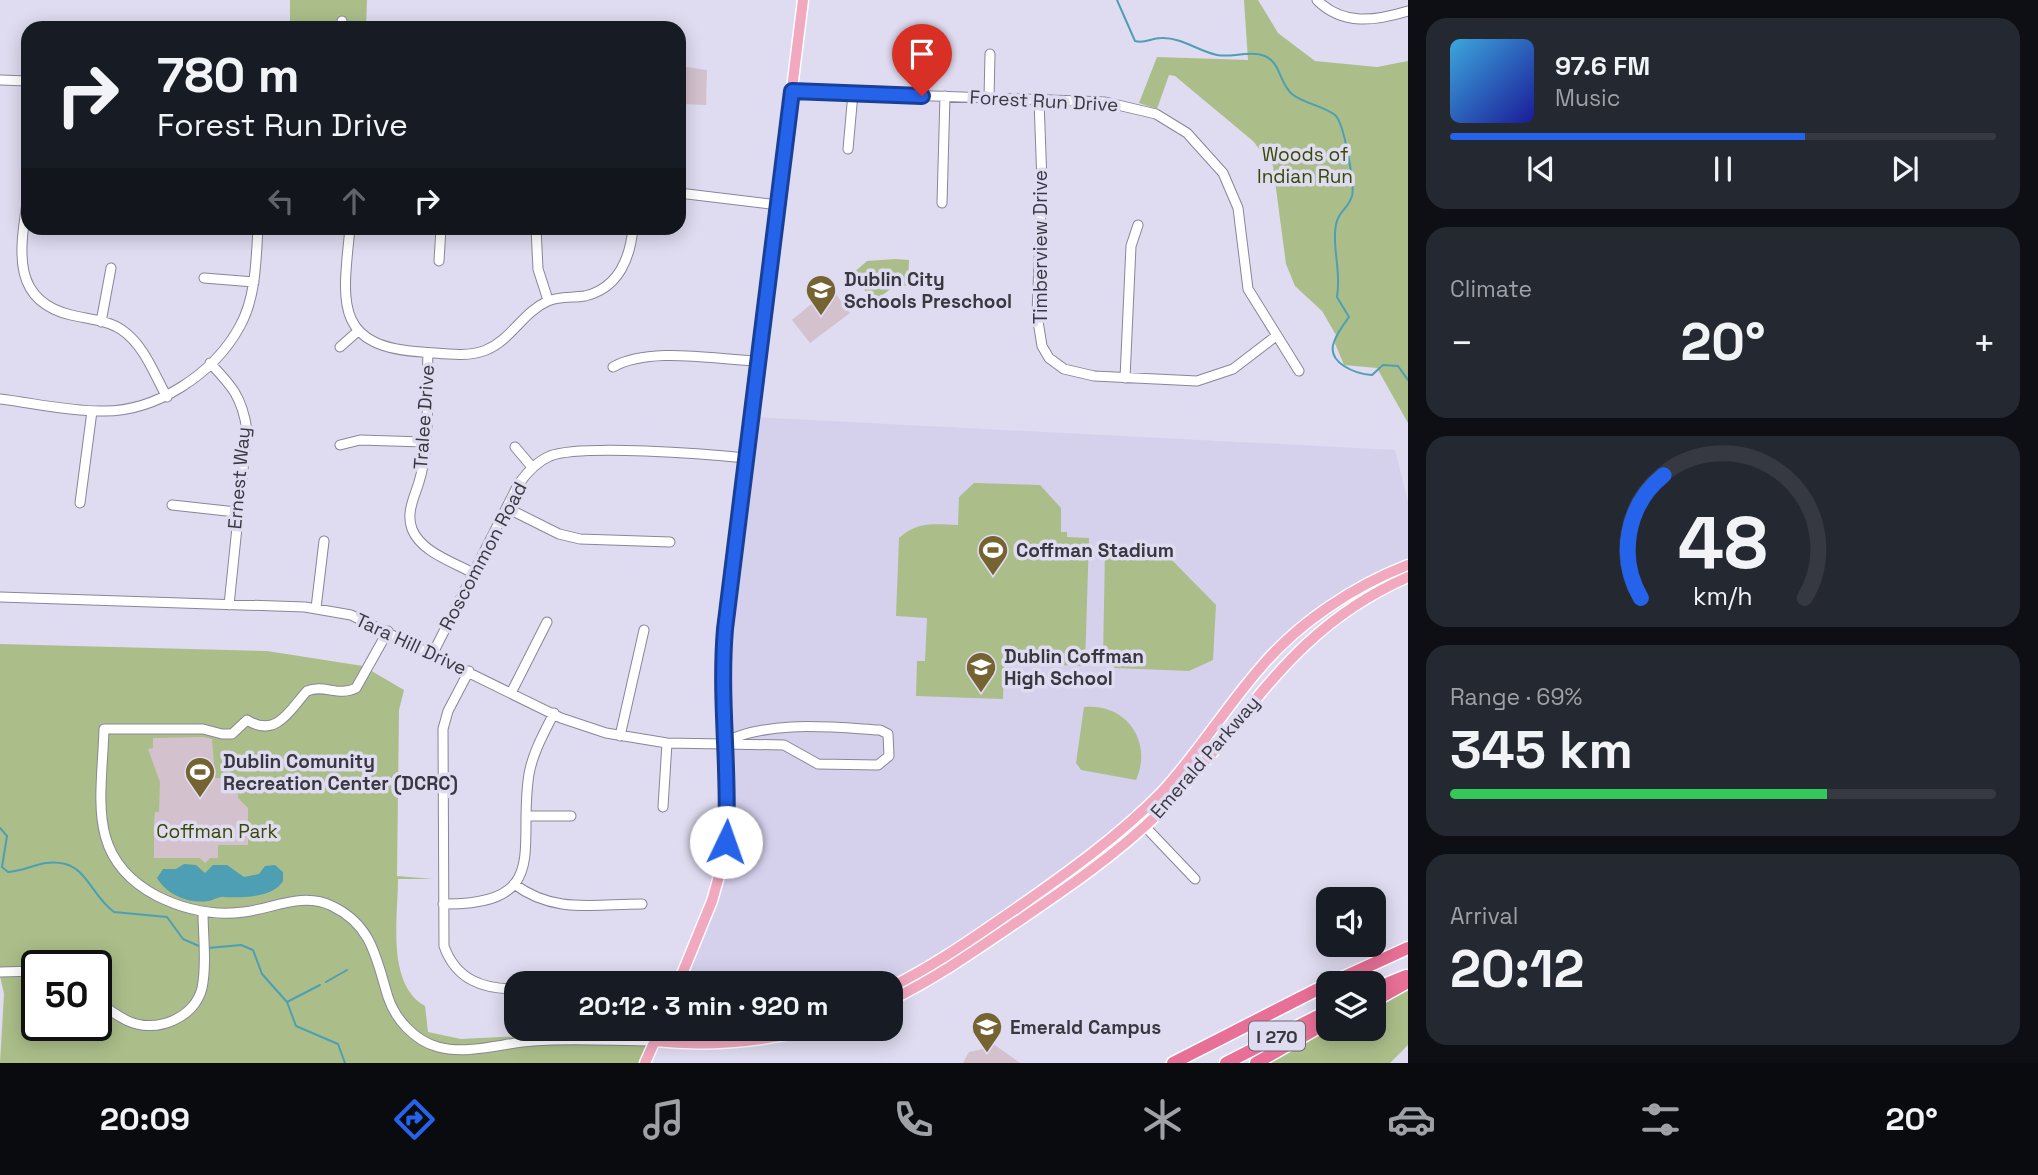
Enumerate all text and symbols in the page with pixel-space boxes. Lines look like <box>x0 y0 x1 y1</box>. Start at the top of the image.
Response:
pin <box>892 24 952 96</box>
icon: arrive <box>903 35 941 73</box>
text: 780 m <box>157 44 300 106</box>
icon: right <box>42 49 133 140</box>
text: 97.6 FM <box>1555 49 1650 83</box>
text: Music <box>1555 83 1620 113</box>
street label: Forest Run Drive <box>969 85 1119 117</box>
text: Forest Run Drive <box>157 105 408 145</box>
park label: Woods of Indian Run <box>1257 142 1353 189</box>
icon: previous <box>1522 150 1560 188</box>
icon: pause <box>1704 150 1742 188</box>
icon: next <box>1886 150 1924 188</box>
street label: Timberview Drive <box>1028 170 1053 324</box>
icon: left <box>262 182 300 220</box>
icon: ahead <box>335 182 373 220</box>
icon: right <box>408 182 446 220</box>
place label: Dublin City Schools Preschool <box>844 267 1012 314</box>
school or university icon: Dublin City Schools Preschool <box>804 273 838 317</box>
text: Climate <box>1450 274 1532 304</box>
text: 20° <box>1680 309 1766 375</box>
text: − <box>1450 319 1474 367</box>
text: + <box>1972 319 1996 367</box>
street label: Tralee Drive <box>408 364 440 470</box>
street label: Ernest Way <box>222 426 256 530</box>
street label: Roscommon Road <box>433 478 533 634</box>
text: 48 <box>1678 496 1768 589</box>
sports icon: Coffman Stadium <box>976 533 1010 577</box>
place label: Coffman Stadium <box>1016 538 1174 563</box>
text: km/h <box>1693 579 1753 611</box>
street label: Tara Hill Drive <box>351 607 471 681</box>
place label: Dublin Coffman High School <box>1004 644 1144 691</box>
school or university icon: Dublin Coffman High School <box>964 650 998 694</box>
text: Range · 69% <box>1450 682 1582 712</box>
street label: Emerald Parkway <box>1145 690 1265 824</box>
text: 345 km <box>1450 717 1633 783</box>
place label: Dublin Comunity Recreation Center (DCRC) <box>223 749 458 796</box>
sports icon: Dublin Comunity Recreation Center (DCRC) <box>183 755 217 799</box>
position arrow <box>689 805 763 879</box>
park label: Coffman Park <box>156 819 278 844</box>
map controls <box>1316 887 1386 1041</box>
button: sound <box>1316 887 1386 957</box>
text: Arrival <box>1450 901 1518 931</box>
text: 20:12 <box>1450 936 1584 1002</box>
speed limit sign: 50 <box>21 950 112 1041</box>
button: layers <box>1316 971 1386 1041</box>
text: 20:12 · 3 min · 920 m <box>579 989 828 1023</box>
school or university icon: Emerald Campus <box>970 1010 1004 1054</box>
place label: Emerald Campus <box>1010 1015 1161 1040</box>
road number: I 270 <box>1249 1021 1305 1050</box>
icon: directions <box>390 1095 439 1144</box>
icon: music <box>639 1095 688 1144</box>
icon: phone <box>889 1095 938 1144</box>
icon: climate <box>1138 1095 1187 1144</box>
icon: car <box>1387 1095 1436 1144</box>
icon: filters <box>1636 1095 1685 1144</box>
text: 20:09 <box>100 1099 190 1139</box>
text: 20° <box>1885 1099 1938 1139</box>

